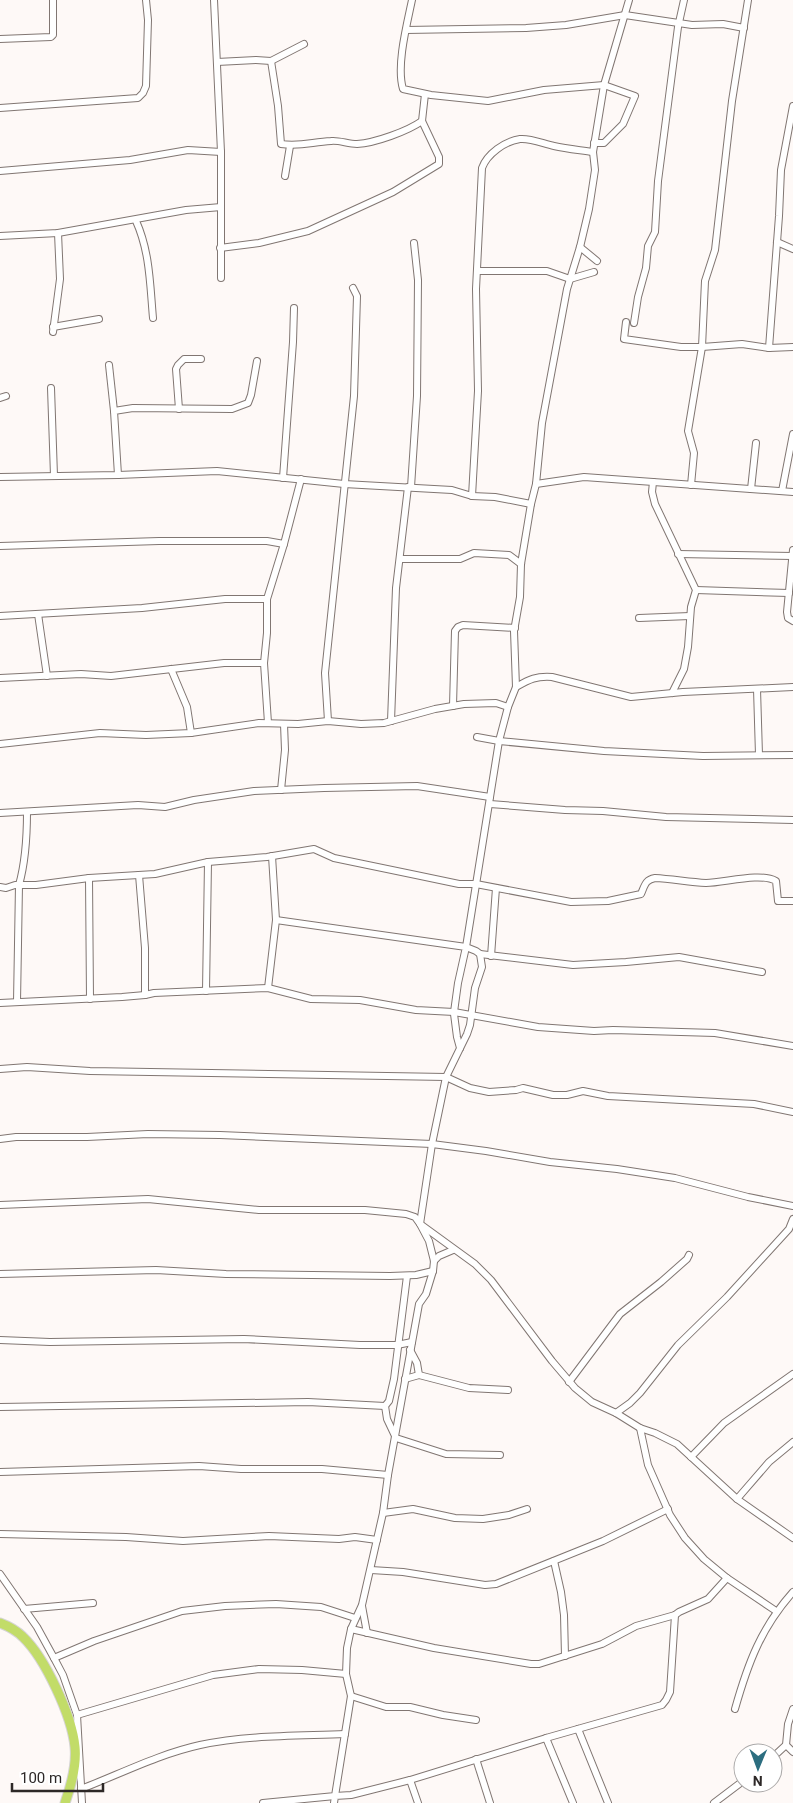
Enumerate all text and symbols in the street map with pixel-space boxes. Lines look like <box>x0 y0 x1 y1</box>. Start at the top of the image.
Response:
north arrow <box>733 1743 783 1793</box>
scale bar <box>12 1760 104 1792</box>
text: 100 m <box>20 1769 62 1787</box>
text: N <box>753 1773 763 1789</box>

